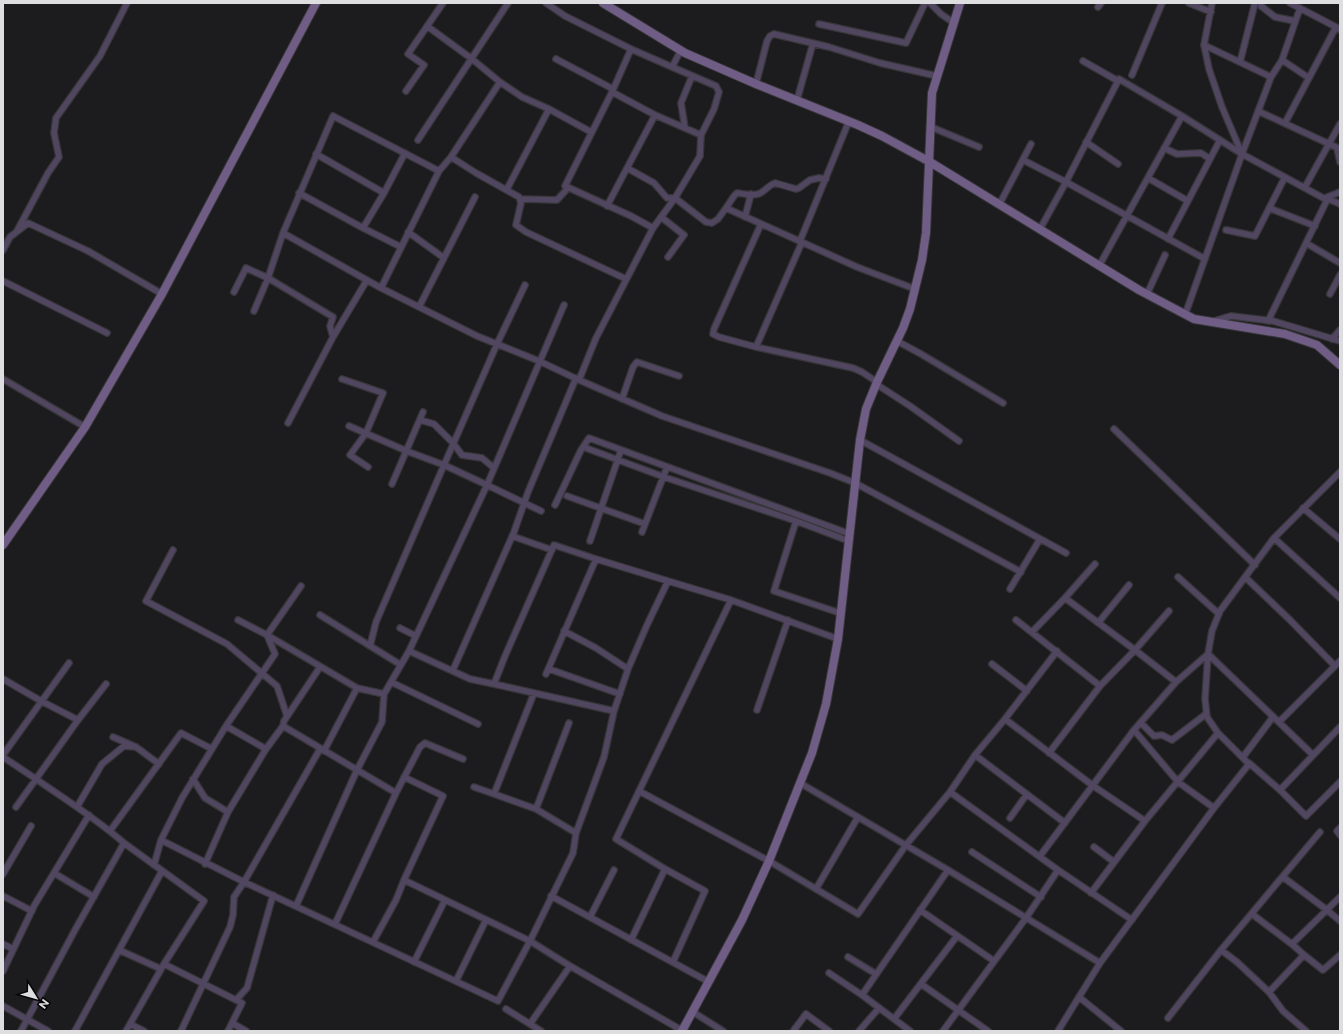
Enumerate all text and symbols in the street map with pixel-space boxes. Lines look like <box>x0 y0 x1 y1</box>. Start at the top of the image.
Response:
north arrow <box>16 978 56 1018</box>
text: N <box>36 996 52 1012</box>

